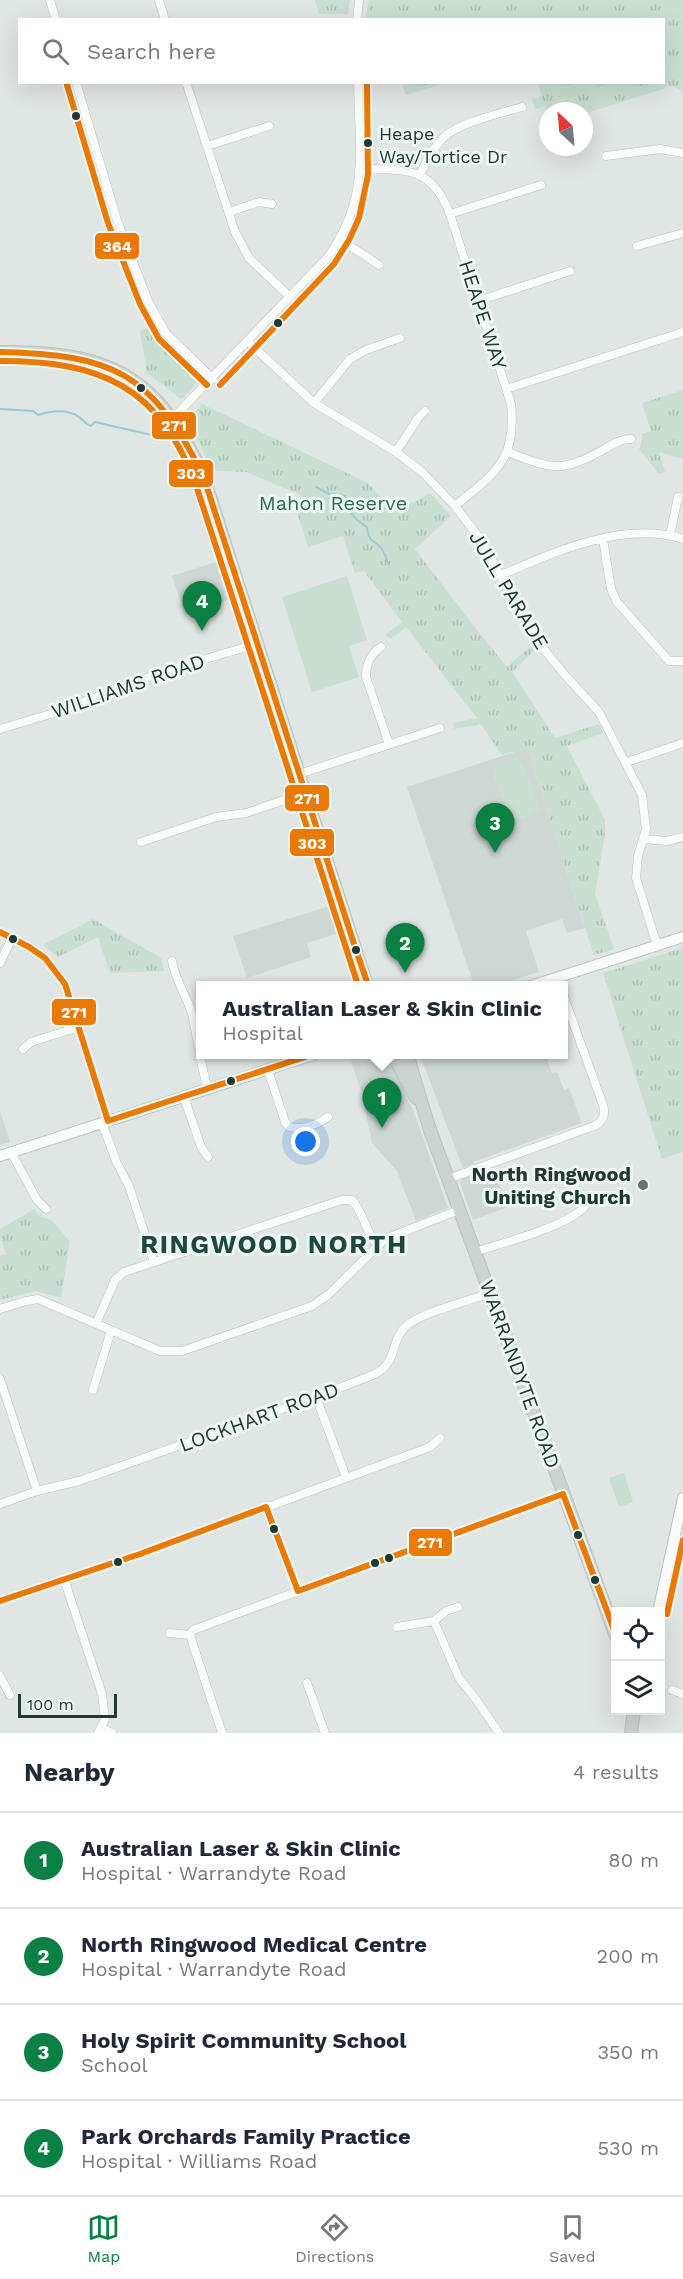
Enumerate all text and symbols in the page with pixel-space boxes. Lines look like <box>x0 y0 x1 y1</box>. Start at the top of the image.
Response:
search box <box>18 18 665 84</box>
icon: search <box>39 35 72 68</box>
text: Search here <box>87 39 216 64</box>
north arrow <box>539 102 593 156</box>
unlabelled marker <box>70 110 82 122</box>
place label: Heape Way/Tortice Dr <box>379 123 507 167</box>
marker: Heape Way/Tortice Dr <box>362 137 374 149</box>
line badge: 364 <box>94 232 140 260</box>
text: 364 <box>102 237 132 256</box>
street label: HEAPE WAY <box>454 257 512 373</box>
unlabelled marker <box>272 317 284 329</box>
unlabelled marker <box>135 382 147 394</box>
line badge: 271 <box>151 411 197 440</box>
text: 271 <box>161 416 187 435</box>
line badge: 303 <box>168 459 214 488</box>
text: 303 <box>176 464 206 483</box>
park label: Mahon Reserve <box>259 491 407 515</box>
street label: JULL PARADE <box>464 526 554 654</box>
pin: 4 <box>182 582 222 631</box>
street label: WILLIAMS ROAD <box>48 649 208 723</box>
line badge: 271 <box>284 784 330 812</box>
text: 271 <box>294 789 320 808</box>
pin: 3 <box>476 804 514 853</box>
line badge: 303 <box>289 828 335 857</box>
text: 303 <box>297 834 327 853</box>
pin: 2 <box>386 924 424 973</box>
unlabelled marker <box>7 933 19 945</box>
unlabelled marker <box>350 944 362 956</box>
popup <box>196 981 568 1059</box>
text: Australian Laser & Skin Clinic <box>222 996 542 1021</box>
line badge: 271 <box>51 998 97 1026</box>
text: 271 <box>61 1003 87 1022</box>
text: Hospital <box>222 1021 303 1045</box>
unlabelled marker <box>225 1075 237 1087</box>
pin: 1 <box>362 1078 401 1128</box>
your location <box>291 1127 320 1156</box>
place label: North Ringwood Uniting Church <box>471 1162 631 1209</box>
marker: North Ringwood Uniting Church <box>636 1178 650 1192</box>
district label: RINGWOOD NORTH <box>140 1229 408 1259</box>
street label: WARRANDYTE ROAD <box>475 1277 565 1471</box>
street label: LOCKHART ROAD <box>176 1377 342 1457</box>
unlabelled marker <box>268 1523 280 1535</box>
line badge: 271 <box>408 1528 453 1557</box>
unlabelled marker <box>572 1529 584 1541</box>
text: 271 <box>417 1533 443 1552</box>
unlabelled marker <box>383 1552 395 1564</box>
unlabelled marker <box>112 1556 124 1568</box>
unlabelled marker <box>369 1557 381 1569</box>
unlabelled marker <box>589 1574 601 1586</box>
map controls <box>611 1607 665 1715</box>
button: locate <box>611 1607 665 1661</box>
button: layers <box>611 1661 665 1715</box>
scale bar <box>18 1691 117 1718</box>
text: 100 m <box>27 1695 74 1714</box>
text: Nearby <box>24 1757 115 1787</box>
text: 4 results <box>573 1760 659 1784</box>
text: Australian Laser & Skin Clinic <box>81 1836 401 1861</box>
text: 1 <box>39 1848 48 1872</box>
text: 80 m <box>608 1848 659 1872</box>
text: Hospital · Warrandyte Road <box>81 1861 347 1885</box>
text: North Ringwood Medical Centre <box>81 1932 427 1957</box>
text: 2 <box>38 1944 49 1968</box>
text: 200 m <box>597 1944 659 1968</box>
text: Hospital · Warrandyte Road <box>81 1957 347 1981</box>
text: Holy Spirit Community School <box>81 2028 406 2053</box>
text: 3 <box>38 2040 49 2064</box>
text: 350 m <box>597 2040 659 2064</box>
text: School <box>81 2053 148 2077</box>
text: Park Orchards Family Practice <box>81 2124 411 2149</box>
text: 4 <box>37 2136 50 2160</box>
text: 530 m <box>597 2136 659 2160</box>
text: Hospital · Williams Road <box>81 2149 317 2173</box>
tab: Map <box>87 2211 120 2266</box>
tab: Directions <box>295 2211 374 2266</box>
tab: Saved <box>549 2211 596 2266</box>

